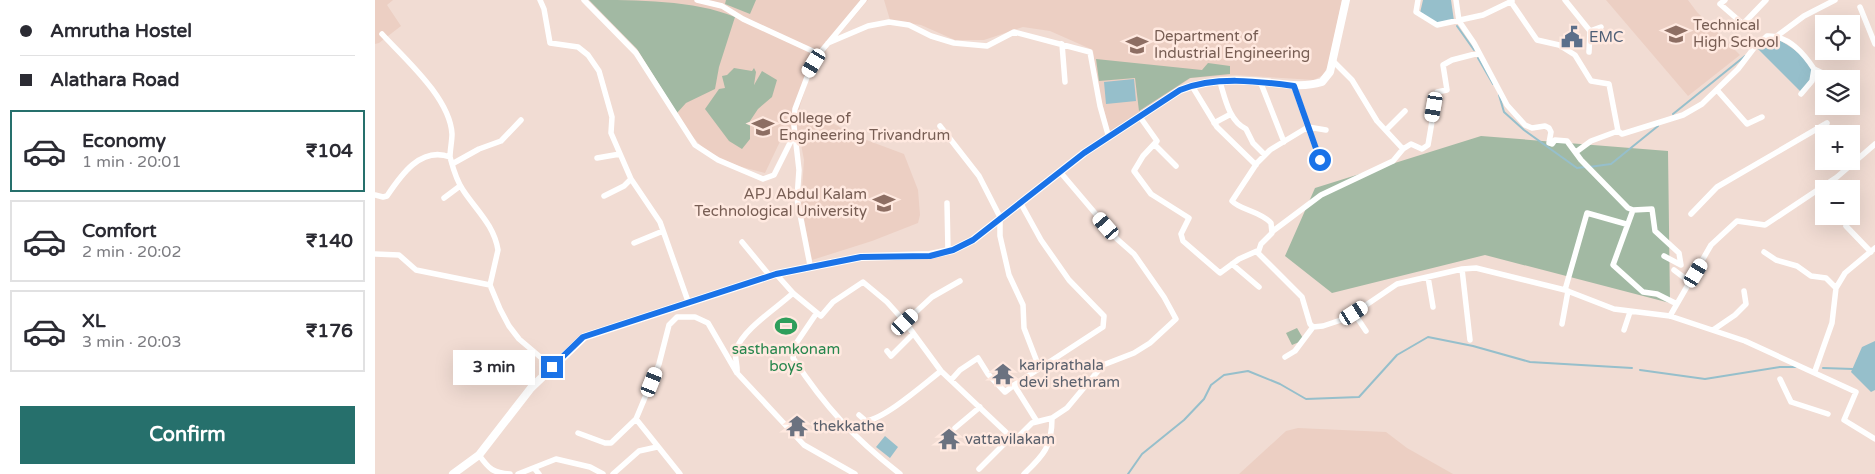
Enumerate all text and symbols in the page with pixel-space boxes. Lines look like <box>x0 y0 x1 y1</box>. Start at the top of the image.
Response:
map controls <box>1815 15 1860 225</box>
button: locate <box>1815 15 1860 60</box>
place label: Technical High School <box>1693 16 1779 51</box>
text: Amrutha Hostel <box>50 20 192 42</box>
school or university icon: Technical High School <box>1663 21 1689 47</box>
public building icon: EMC <box>1559 24 1585 50</box>
place label: Department of Industrial Engineering <box>1154 27 1310 62</box>
place label: EMC <box>1589 28 1624 46</box>
school or university icon: Department of Industrial Engineering <box>1124 32 1150 58</box>
car <box>799 46 828 80</box>
text: Alathara Road <box>50 69 179 91</box>
button: layers <box>1815 70 1860 115</box>
car <box>1424 91 1443 123</box>
place label: College of Engineering Trivandrum <box>779 109 950 144</box>
school or university icon: College of Engineering Trivandrum <box>750 114 776 140</box>
button: + <box>1815 125 1860 170</box>
icon: car <box>22 129 67 174</box>
text: Economy <box>82 130 166 152</box>
text: ₹104 <box>306 140 353 162</box>
route start <box>1309 149 1331 171</box>
text: 1 min · 20:01 <box>82 152 181 172</box>
button: − <box>1815 180 1860 225</box>
place label: APJ Abdul Kalam Technological University <box>694 185 867 220</box>
school or university icon: APJ Abdul Kalam Technological University <box>871 190 897 216</box>
car <box>1090 210 1121 242</box>
icon: car <box>22 219 67 264</box>
text: Comfort <box>82 220 156 242</box>
text: ₹140 <box>306 230 353 252</box>
text: 2 min · 20:02 <box>82 242 181 262</box>
car <box>1681 256 1710 290</box>
car <box>1337 299 1370 327</box>
car <box>888 306 921 338</box>
icon: car <box>22 309 67 354</box>
text: XL <box>82 310 106 332</box>
sports icon: sasthamkonam boys <box>773 313 799 339</box>
text: ₹176 <box>306 320 353 342</box>
text: 3 min · 20:03 <box>82 332 181 352</box>
place label: sasthamkonam boys <box>732 340 840 375</box>
callout: 3 min <box>452 350 535 384</box>
route end <box>541 356 563 378</box>
place label: kariprathala devi shethram <box>1019 356 1120 391</box>
text: 3 min <box>473 357 515 377</box>
temple icon: kariprathala devi shethram <box>990 361 1016 387</box>
car <box>639 365 664 399</box>
button: Confirm <box>20 406 355 464</box>
temple icon: thekkathe <box>784 413 810 439</box>
place label: thekkathe <box>813 417 884 435</box>
temple icon: vattavilakam <box>936 426 962 452</box>
place label: vattavilakam <box>965 430 1055 448</box>

